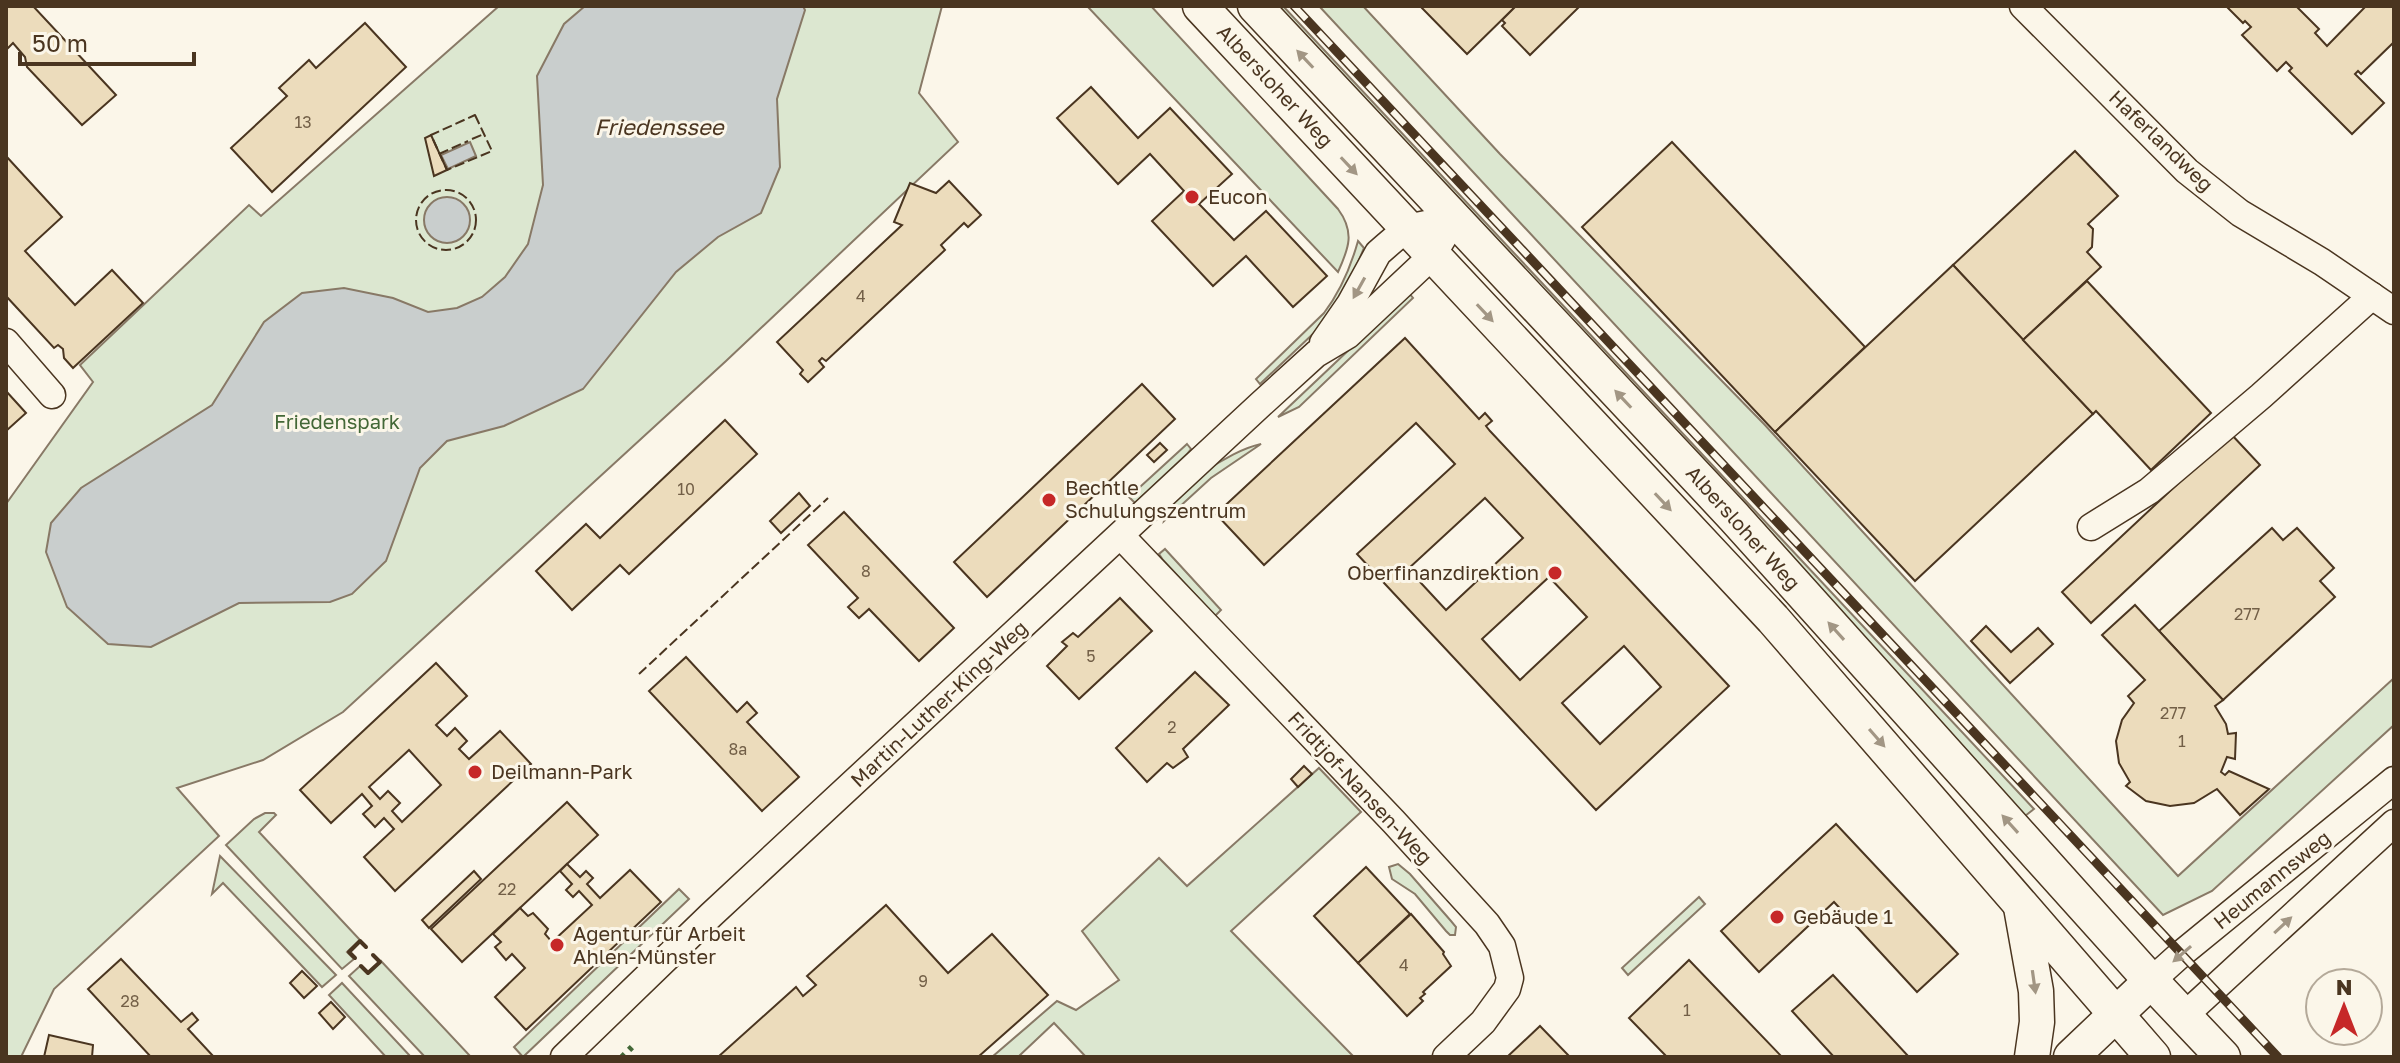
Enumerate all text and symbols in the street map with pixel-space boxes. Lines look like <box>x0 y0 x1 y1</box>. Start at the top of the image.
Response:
scale bar <box>20 16 194 66</box>
street label: Albersloher Weg <box>1213 19 1339 152</box>
text: 50 m <box>32 28 88 57</box>
one-way arrow <box>1297 50 1315 69</box>
street label: Haferlandweg <box>2105 85 2219 196</box>
house number: 13 <box>294 112 312 132</box>
water label: Friedenssee <box>595 113 726 140</box>
one-way arrow <box>1339 156 1357 175</box>
place label: Eucon <box>1208 184 1268 208</box>
marker: Eucon <box>1183 188 1201 206</box>
one-way arrow <box>1352 277 1366 299</box>
house number: 4 <box>856 286 866 306</box>
one-way arrow <box>1476 303 1494 322</box>
one-way arrow <box>1615 390 1633 409</box>
park label: Friedenspark <box>274 409 400 433</box>
street label: Albersloher Weg <box>1682 460 1806 594</box>
place label: Bechtle Schulungszentrum <box>1065 475 1246 522</box>
house number: 10 <box>677 479 695 499</box>
marker: Bechtle Schulungszentrum <box>1040 491 1058 509</box>
one-way arrow <box>1654 492 1672 511</box>
place label: Oberfinanzdirektion <box>1347 560 1539 584</box>
house number: 8 <box>861 561 871 581</box>
marker: Oberfinanzdirektion <box>1546 564 1564 582</box>
house number: 277 <box>2234 604 2260 624</box>
street label: Martin-Luther-King-Weg <box>845 615 1032 791</box>
one-way arrow <box>1828 622 1845 642</box>
house number: 5 <box>1086 646 1096 666</box>
house number: 277 <box>2160 703 2186 723</box>
street label: Fridtjof-Nansen-Weg <box>1284 706 1438 869</box>
house number: 2 <box>1167 717 1177 737</box>
one-way arrow <box>1868 728 1885 748</box>
house number: 1 <box>2178 731 2186 751</box>
house number: 8a <box>729 739 747 759</box>
place label: Deilmann-Park <box>491 759 633 783</box>
marker: Deilmann-Park <box>466 763 484 781</box>
one-way arrow <box>2002 815 2019 835</box>
street label: Heumannsweg <box>2208 825 2334 934</box>
house number: 22 <box>498 879 516 899</box>
place label: Gebäude 1 <box>1793 904 1893 928</box>
marker: Gebäude 1 <box>1768 908 1786 926</box>
one-way arrow <box>2273 916 2292 934</box>
place label: Agentur für Arbeit Ahlen-Münster <box>573 921 746 968</box>
marker: Agentur für Arbeit Ahlen-Münster <box>548 936 566 954</box>
one-way arrow <box>2172 944 2192 962</box>
house number: 4 <box>1399 955 1409 975</box>
north arrow <box>2304 967 2384 1047</box>
one-way arrow <box>2028 969 2041 994</box>
house number: 9 <box>918 971 928 991</box>
text: N <box>2336 973 2352 1000</box>
house number: 28 <box>120 991 140 1011</box>
house number: 1 <box>1683 1000 1691 1020</box>

